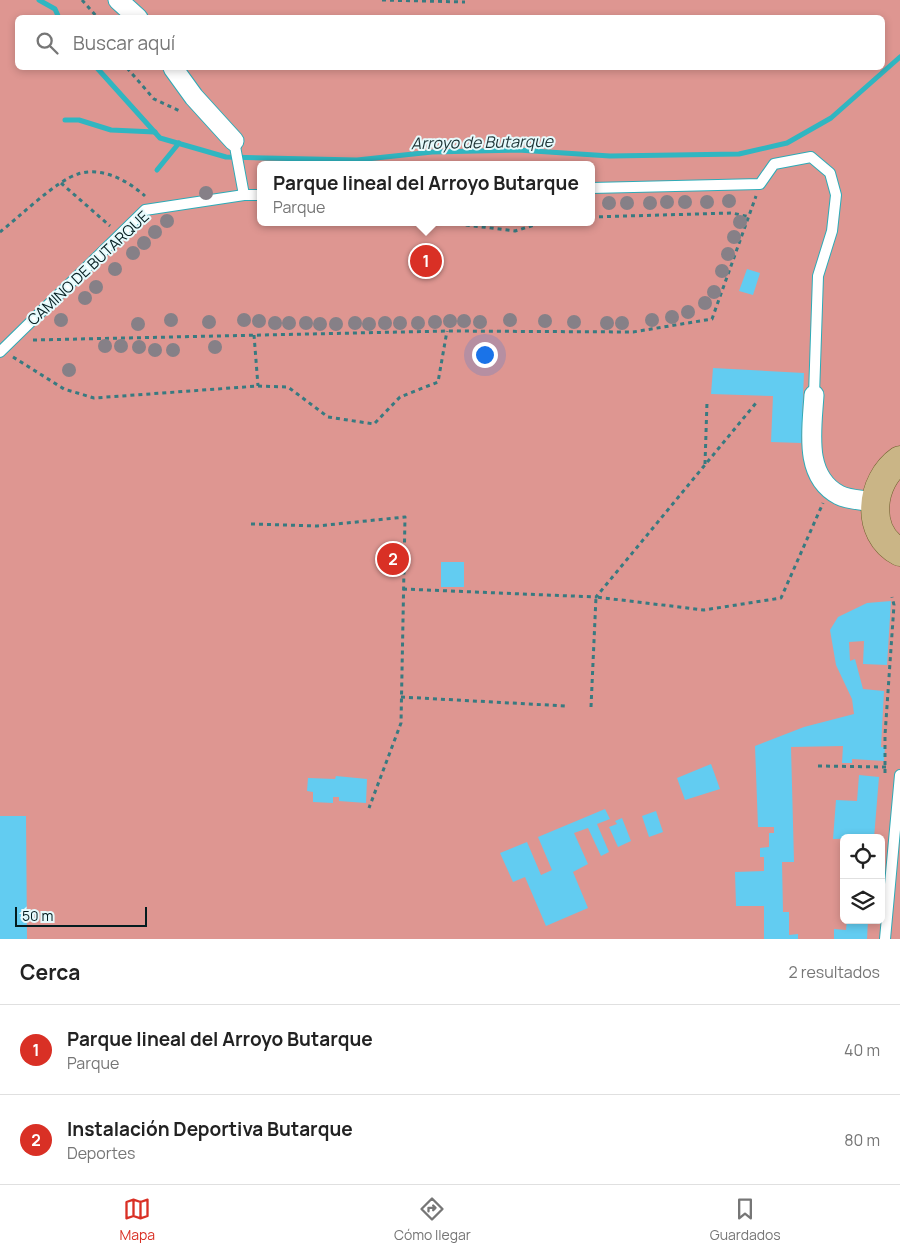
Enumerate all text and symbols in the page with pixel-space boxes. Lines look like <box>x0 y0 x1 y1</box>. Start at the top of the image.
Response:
search box <box>15 15 885 70</box>
icon: search <box>33 29 61 57</box>
text: Buscar aquí <box>73 30 175 56</box>
water label: Arroyo de Butarque <box>411 130 555 154</box>
popup <box>257 161 595 226</box>
text: Parque lineal del Arroyo Butarque <box>273 170 579 196</box>
text: Parque <box>273 196 325 218</box>
street label: CAMINO DE BUTARQUE <box>23 206 153 330</box>
pin: 1 <box>410 242 442 280</box>
your location <box>472 342 498 368</box>
pin: 2 <box>377 540 409 578</box>
map controls <box>840 834 885 924</box>
button: locate <box>840 834 885 879</box>
button: layers <box>840 879 885 924</box>
scale bar <box>15 904 148 927</box>
text: 50 m <box>22 906 53 925</box>
text: Cerca <box>20 958 80 986</box>
text: 2 resultados <box>789 961 880 983</box>
text: Parque lineal del Arroyo Butarque <box>67 1026 373 1052</box>
text: 1 <box>32 1039 40 1061</box>
text: 40 m <box>844 1039 880 1061</box>
text: Parque <box>67 1052 119 1074</box>
text: Instalación Deportiva Butarque <box>67 1116 353 1142</box>
text: 2 <box>31 1129 41 1151</box>
text: 80 m <box>844 1129 880 1151</box>
text: Deportes <box>67 1142 135 1164</box>
tab: Mapa <box>119 1195 155 1244</box>
tab: Cómo llegar <box>394 1195 471 1244</box>
tab: Guardados <box>710 1195 781 1244</box>

